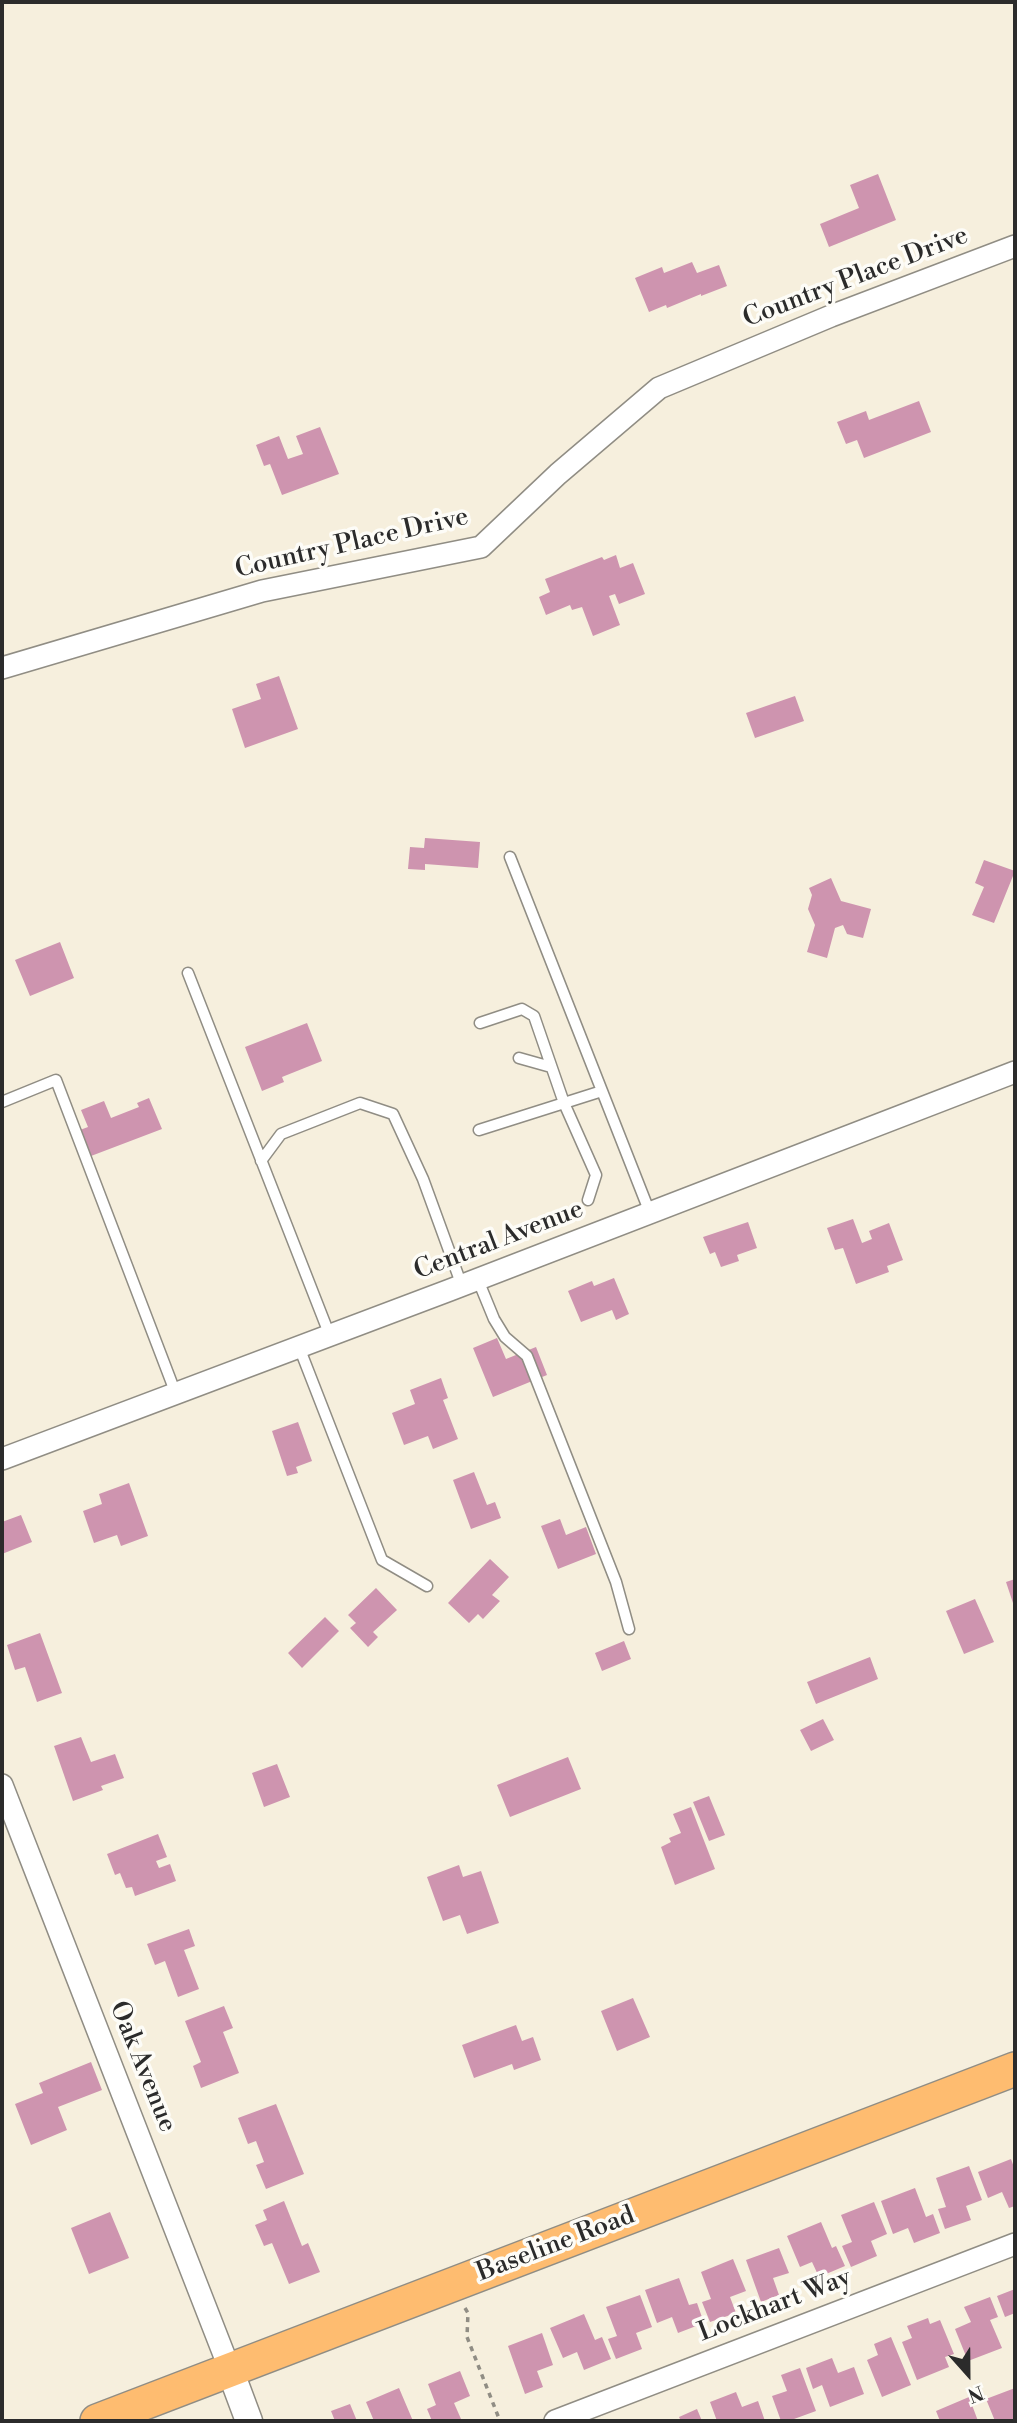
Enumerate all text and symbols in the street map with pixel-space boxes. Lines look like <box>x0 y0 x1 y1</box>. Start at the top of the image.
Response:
street label: Country Place Drive <box>739 221 973 335</box>
street label: Country Place Drive <box>232 502 472 586</box>
street label: Central Avenue <box>410 1194 588 1288</box>
street label: Oak Avenue <box>102 1997 182 2137</box>
street label: Baseline Road <box>473 2201 639 2289</box>
street label: Lockhart Way <box>694 2263 856 2349</box>
north arrow <box>933 2339 1003 2409</box>
text: N <box>964 2380 987 2408</box>

